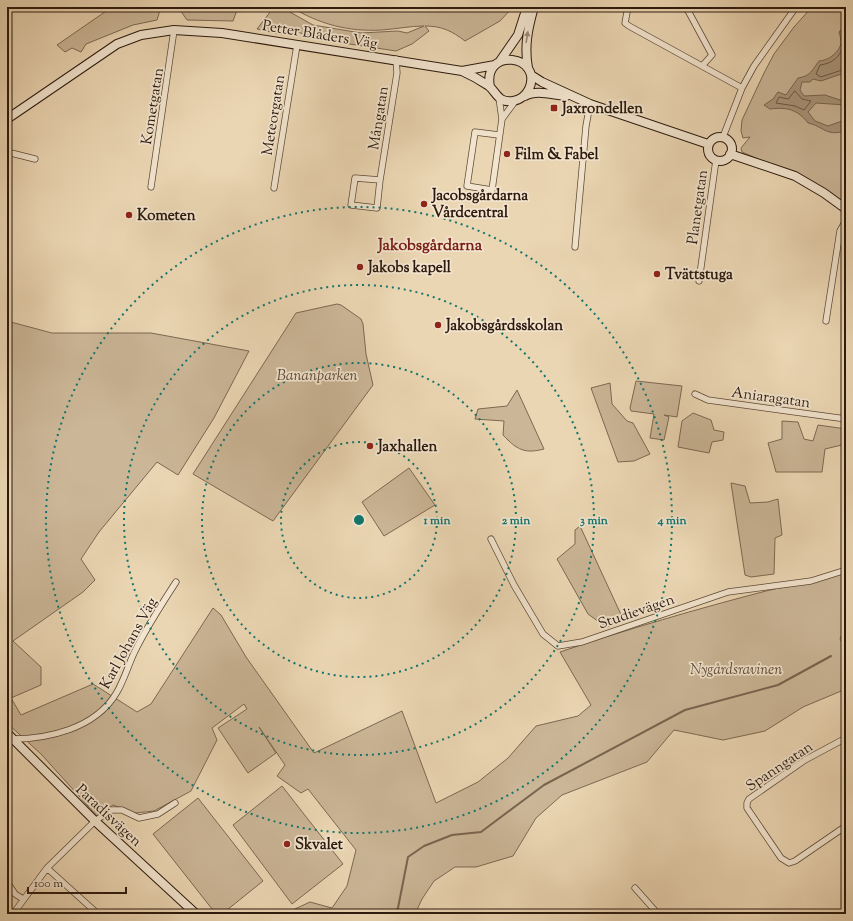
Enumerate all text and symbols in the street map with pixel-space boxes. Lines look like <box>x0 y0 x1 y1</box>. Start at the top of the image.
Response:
street label: Petter Blåders Väg <box>261 16 379 55</box>
one-way arrow <box>524 31 530 43</box>
street label: Kometgatan <box>137 66 170 146</box>
street label: Meteorgatan <box>258 73 291 157</box>
street label: Mångatan <box>364 85 395 152</box>
place label: Jaxrondellen <box>561 99 643 120</box>
marker: Jaxrondellen <box>549 103 559 113</box>
place label: Film & Fabel <box>515 145 600 166</box>
marker: Film & Fabel <box>502 149 512 159</box>
street label: Planetgatan <box>683 168 714 246</box>
place label: Jacobsgårdarna Vårdcentral <box>431 186 528 224</box>
marker: Jacobsgårdarna Vårdcentral <box>419 199 429 209</box>
place label: Kometen <box>137 206 196 227</box>
marker: Kometen <box>124 210 134 220</box>
district label: Jakobsgårdarna <box>376 235 483 258</box>
place label: Jakobs kapell <box>367 258 452 279</box>
marker: Jakobs kapell <box>355 262 365 272</box>
place label: Tvättstuga <box>665 265 733 286</box>
marker: Tvättstuga <box>652 269 662 279</box>
place label: Jakobsgårdsskolan <box>445 316 563 337</box>
marker: Jakobsgårdsskolan <box>433 320 443 330</box>
park label: Bananparken <box>277 366 357 387</box>
street label: Aniaragatan <box>730 383 812 414</box>
place label: Jaxhallen <box>377 437 437 458</box>
marker: Jaxhallen <box>365 441 375 451</box>
text: 1 min <box>422 512 451 530</box>
text: 2 min <box>502 512 531 530</box>
text: 3 min <box>580 512 609 530</box>
text: 4 min <box>656 512 687 530</box>
centre of rings <box>352 513 366 527</box>
street label: Studievägen <box>595 589 678 635</box>
street label: Karl Johans Väg <box>95 594 163 693</box>
park label: Nygårdsravinen <box>690 660 782 681</box>
street label: Spanngatan <box>742 737 818 797</box>
street label: Paradisvägen <box>70 780 146 852</box>
place label: Skvalet <box>295 835 344 856</box>
marker: Skvalet <box>282 839 292 849</box>
scale bar <box>28 869 126 895</box>
text: 100 m <box>34 875 63 893</box>

